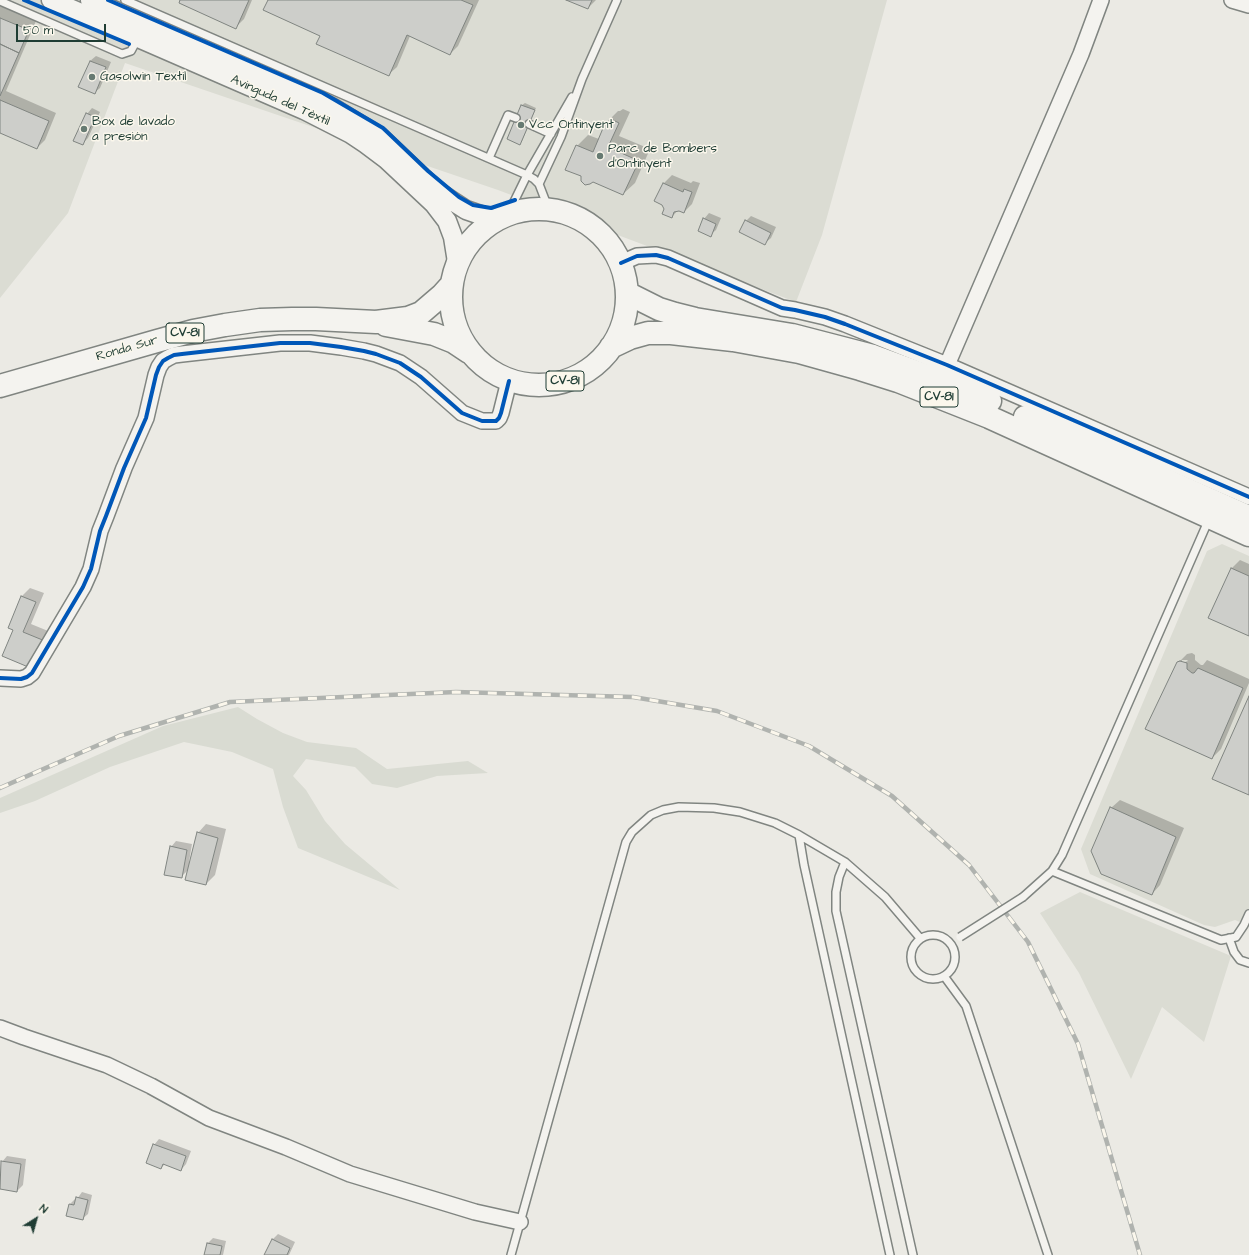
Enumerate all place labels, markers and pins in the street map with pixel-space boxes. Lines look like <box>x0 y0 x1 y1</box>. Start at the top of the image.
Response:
place label: Gasolwin Textil <box>100 69 186 85</box>
marker: Gasolwin Textil <box>87 72 97 82</box>
place label: Box de lavado a presión <box>92 114 175 145</box>
place label: Vcc Ontinyent <box>529 117 614 133</box>
marker: Vcc Ontinyent <box>516 120 526 130</box>
marker: Box de lavado a presión <box>79 124 89 134</box>
place label: Parc de Bombers d'Ontinyent <box>608 141 717 172</box>
marker: Parc de Bombers d'Ontinyent <box>595 151 605 161</box>

